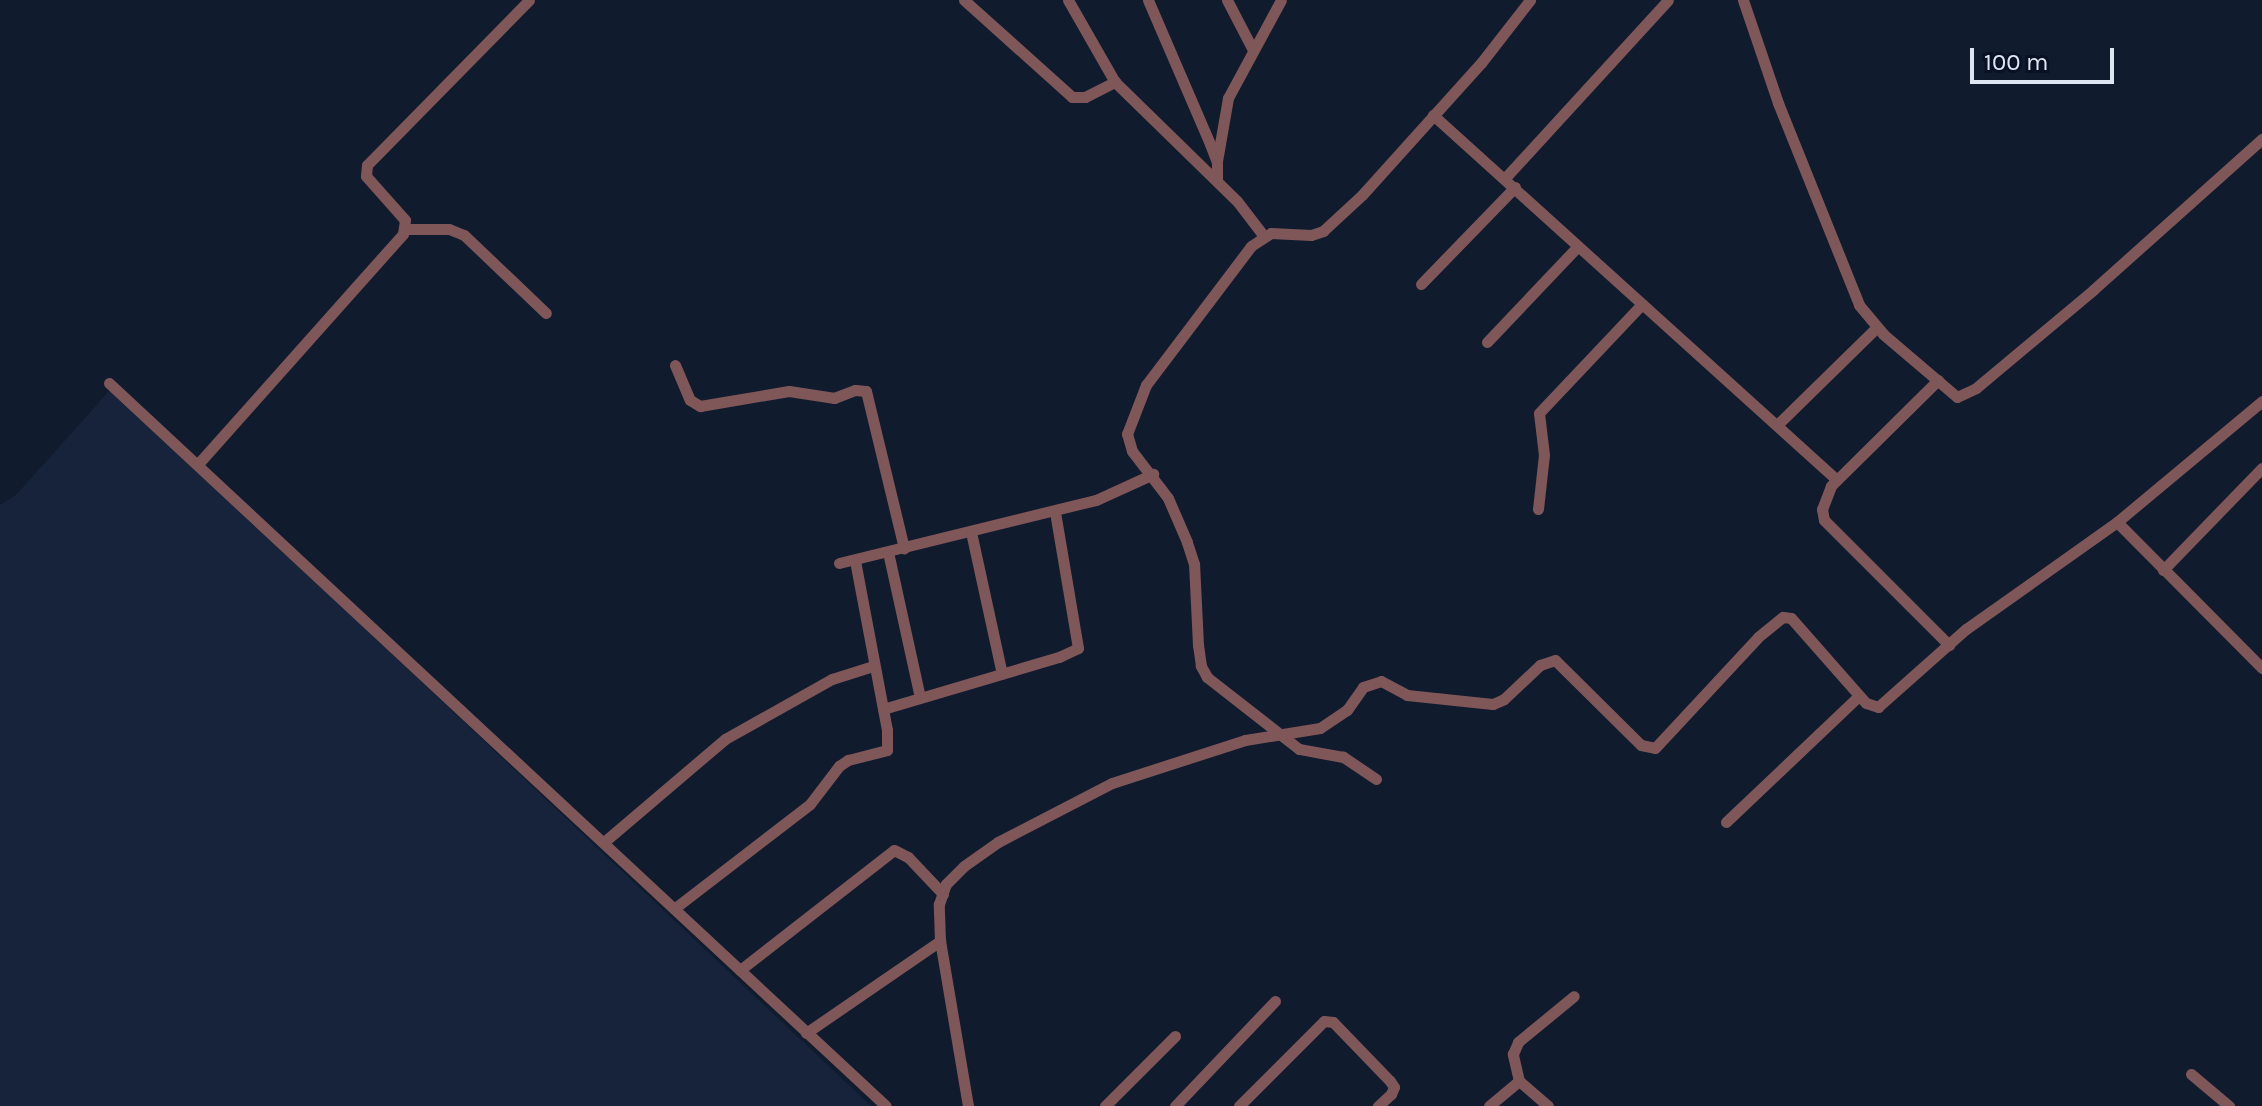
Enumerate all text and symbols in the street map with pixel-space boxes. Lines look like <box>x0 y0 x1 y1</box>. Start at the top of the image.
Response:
scale bar <box>1974 32 2118 82</box>
text: 100 m <box>1984 48 2049 76</box>

